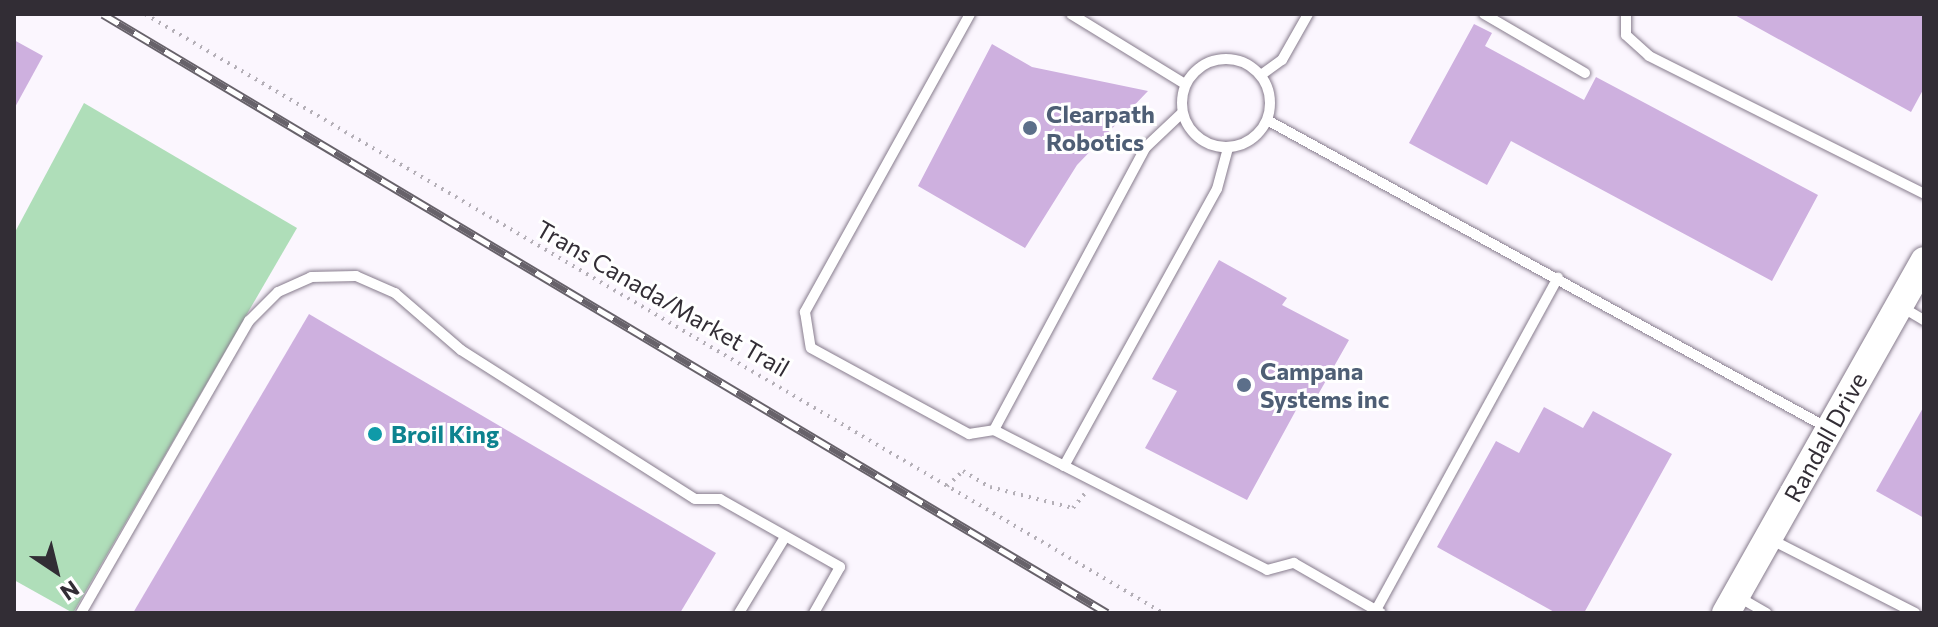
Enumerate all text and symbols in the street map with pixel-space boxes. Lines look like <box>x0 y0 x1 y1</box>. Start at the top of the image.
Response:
place label: Clearpath Robotics <box>1046 100 1155 156</box>
marker: Clearpath Robotics <box>1021 119 1039 137</box>
street label: Trans Canada/Market Trail <box>531 214 795 382</box>
place label: Campana Systems inc <box>1260 357 1389 413</box>
street label: Randall Drive <box>1778 367 1872 507</box>
marker: Campana Systems inc <box>1235 376 1253 394</box>
place label: Broil King <box>391 420 499 448</box>
marker: Broil King <box>366 425 384 443</box>
north arrow <box>16 531 96 611</box>
text: N <box>56 575 85 607</box>

